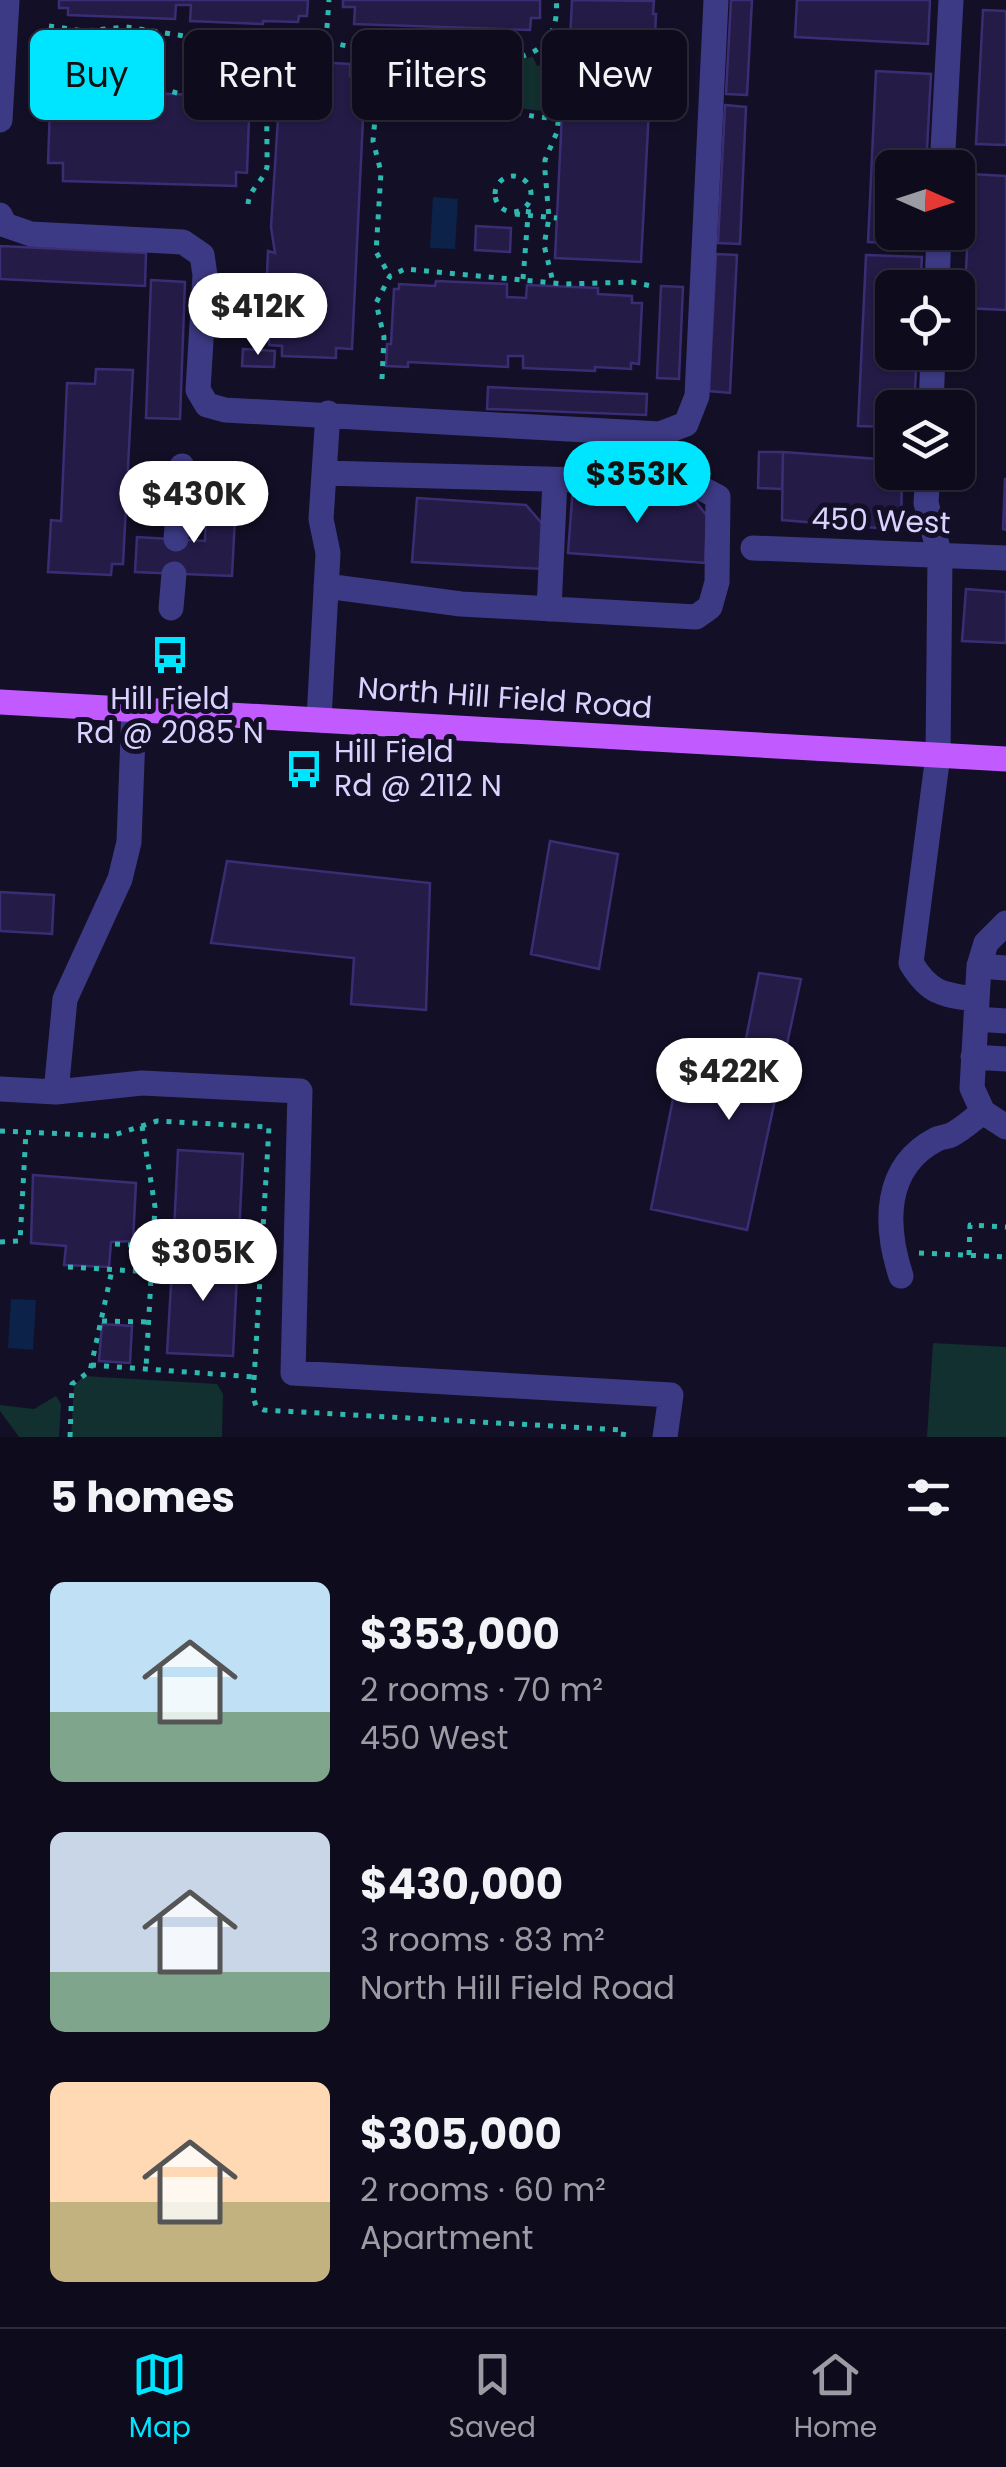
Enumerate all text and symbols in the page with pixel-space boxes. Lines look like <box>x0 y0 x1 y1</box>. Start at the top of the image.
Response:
chip: Buy <box>30 30 164 120</box>
chip: Rent <box>184 30 332 120</box>
chip: Filters <box>352 30 522 120</box>
chip: New <box>542 30 687 120</box>
north arrow <box>875 150 975 250</box>
map controls <box>875 150 975 490</box>
button: locate <box>875 270 975 370</box>
pin: $412K <box>188 273 328 358</box>
text: $412K <box>210 283 306 328</box>
button: layers <box>875 390 975 490</box>
pin: $353K <box>567 441 707 526</box>
text: $353K <box>586 451 688 496</box>
pin: $430K <box>124 461 264 546</box>
text: $430K <box>141 471 247 516</box>
street label: 450 West <box>811 497 951 544</box>
bus stop icon: Hill Field Rd @ 2085 N <box>149 634 191 676</box>
street label: North Hill Field Road <box>356 666 654 729</box>
place label: Hill Field Rd @ 2085 N <box>76 677 264 754</box>
place label: Hill Field Rd @ 2112 N <box>334 730 502 807</box>
bus stop icon: Hill Field Rd @ 2112 N <box>283 748 325 790</box>
pin: $422K <box>659 1038 799 1123</box>
text: $422K <box>678 1048 780 1093</box>
pin: $305K <box>133 1219 273 1304</box>
text: $305K <box>151 1229 255 1274</box>
text: 5 homes <box>50 1468 235 1527</box>
icon: filters <box>901 1470 956 1525</box>
text: $353,000 <box>360 1605 560 1664</box>
icon: home <box>130 1622 250 1742</box>
text: 2 rooms · 70 m² <box>360 1667 603 1712</box>
text: 450 West <box>360 1715 508 1760</box>
text: $430,000 <box>360 1855 563 1914</box>
icon: home <box>130 1872 250 1992</box>
text: 3 rooms · 83 m² <box>360 1917 605 1962</box>
text: North Hill Field Road <box>360 1965 675 2010</box>
text: $305,000 <box>360 2105 562 2164</box>
icon: home <box>130 2122 250 2242</box>
text: 2 rooms · 60 m² <box>360 2167 606 2212</box>
text: Apartment <box>360 2215 533 2260</box>
tab: Map <box>129 2347 191 2449</box>
tab: Saved <box>449 2347 536 2449</box>
tab: Home <box>794 2347 877 2449</box>

